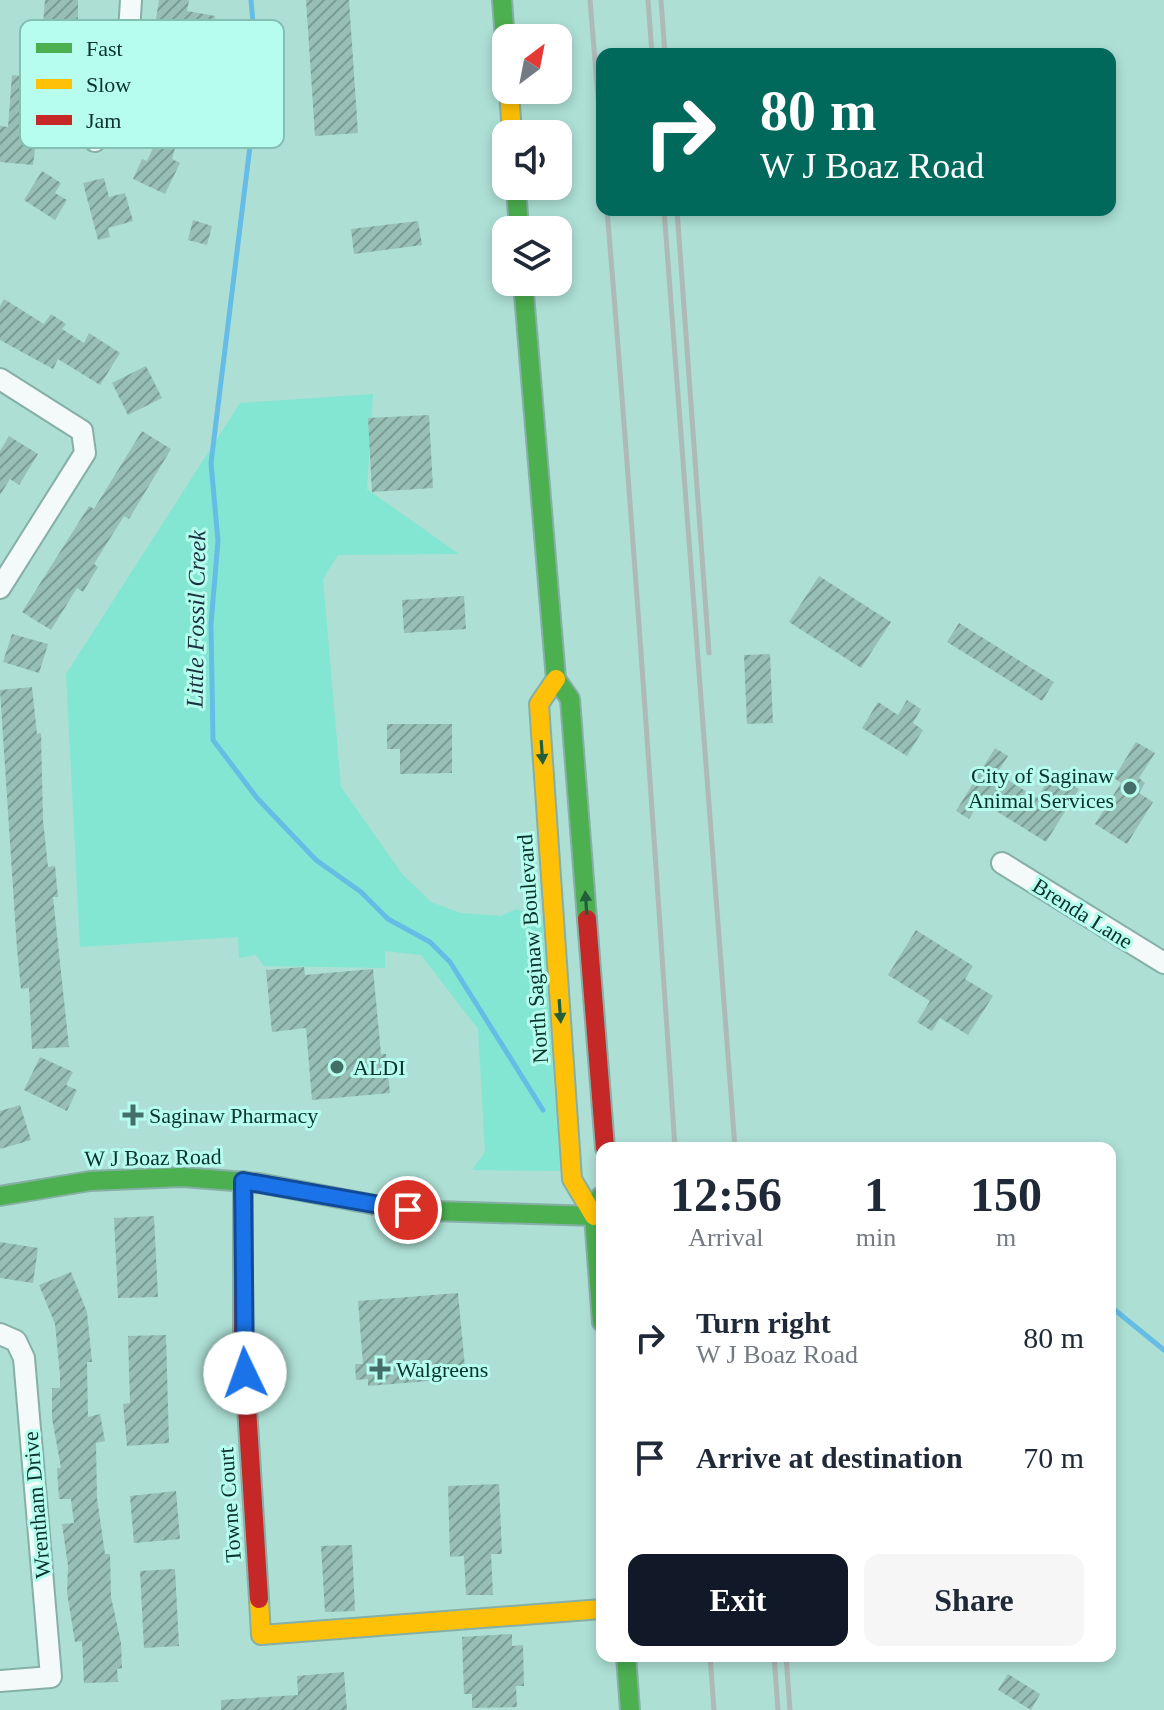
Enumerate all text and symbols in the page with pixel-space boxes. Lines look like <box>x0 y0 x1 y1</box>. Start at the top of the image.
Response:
legend <box>20 20 284 148</box>
north arrow <box>492 24 572 104</box>
map controls <box>492 24 572 296</box>
text: Fast <box>86 36 123 61</box>
text: Slow <box>86 72 131 97</box>
icon: right <box>628 80 732 184</box>
text: 80 m <box>760 80 877 142</box>
text: Jam <box>86 108 121 133</box>
button: sound <box>492 120 572 200</box>
text: W J Boaz Road <box>760 146 984 186</box>
button: layers <box>492 216 572 296</box>
water label: Little Fossil Creek <box>181 530 211 709</box>
one-way arrow <box>536 740 549 765</box>
place label: City of Saginaw Animal Services <box>968 763 1114 813</box>
marker: City of Saginaw Animal Services <box>1121 779 1139 797</box>
street label: North Saginaw Boulevard <box>512 834 553 1064</box>
street label: Brenda Lane <box>1028 873 1137 954</box>
one-way arrow <box>579 890 592 915</box>
one-way arrow <box>554 999 567 1024</box>
place label: ALDI <box>353 1055 406 1080</box>
marker: ALDI <box>328 1058 346 1076</box>
place label: Saginaw Pharmacy <box>149 1103 318 1128</box>
marker: Saginaw Pharmacy <box>124 1106 142 1124</box>
street label: W J Boaz Road <box>84 1144 222 1171</box>
text: 12:56 <box>670 1168 782 1221</box>
text: 1 <box>864 1168 888 1221</box>
text: 150 <box>970 1168 1042 1221</box>
pin <box>374 1176 442 1244</box>
icon: arrive <box>386 1188 430 1232</box>
text: Arrival <box>688 1223 763 1252</box>
text: min <box>856 1223 896 1252</box>
text: m <box>996 1223 1016 1252</box>
text: Turn right <box>696 1306 831 1339</box>
icon: right <box>628 1316 672 1360</box>
text: 80 m <box>1023 1321 1084 1354</box>
position arrow <box>203 1331 287 1415</box>
text: W J Boaz Road <box>696 1340 858 1369</box>
place label: Walgreens <box>396 1357 488 1382</box>
marker: Walgreens <box>371 1360 389 1378</box>
street label: Wrentham Drive <box>18 1430 55 1580</box>
icon: arrive <box>628 1436 672 1480</box>
text: Arrive at destination <box>696 1441 963 1474</box>
text: 70 m <box>1023 1441 1084 1474</box>
street label: Towne Court <box>213 1447 246 1563</box>
button: Exit <box>628 1554 848 1646</box>
button: Share <box>864 1554 1084 1646</box>

